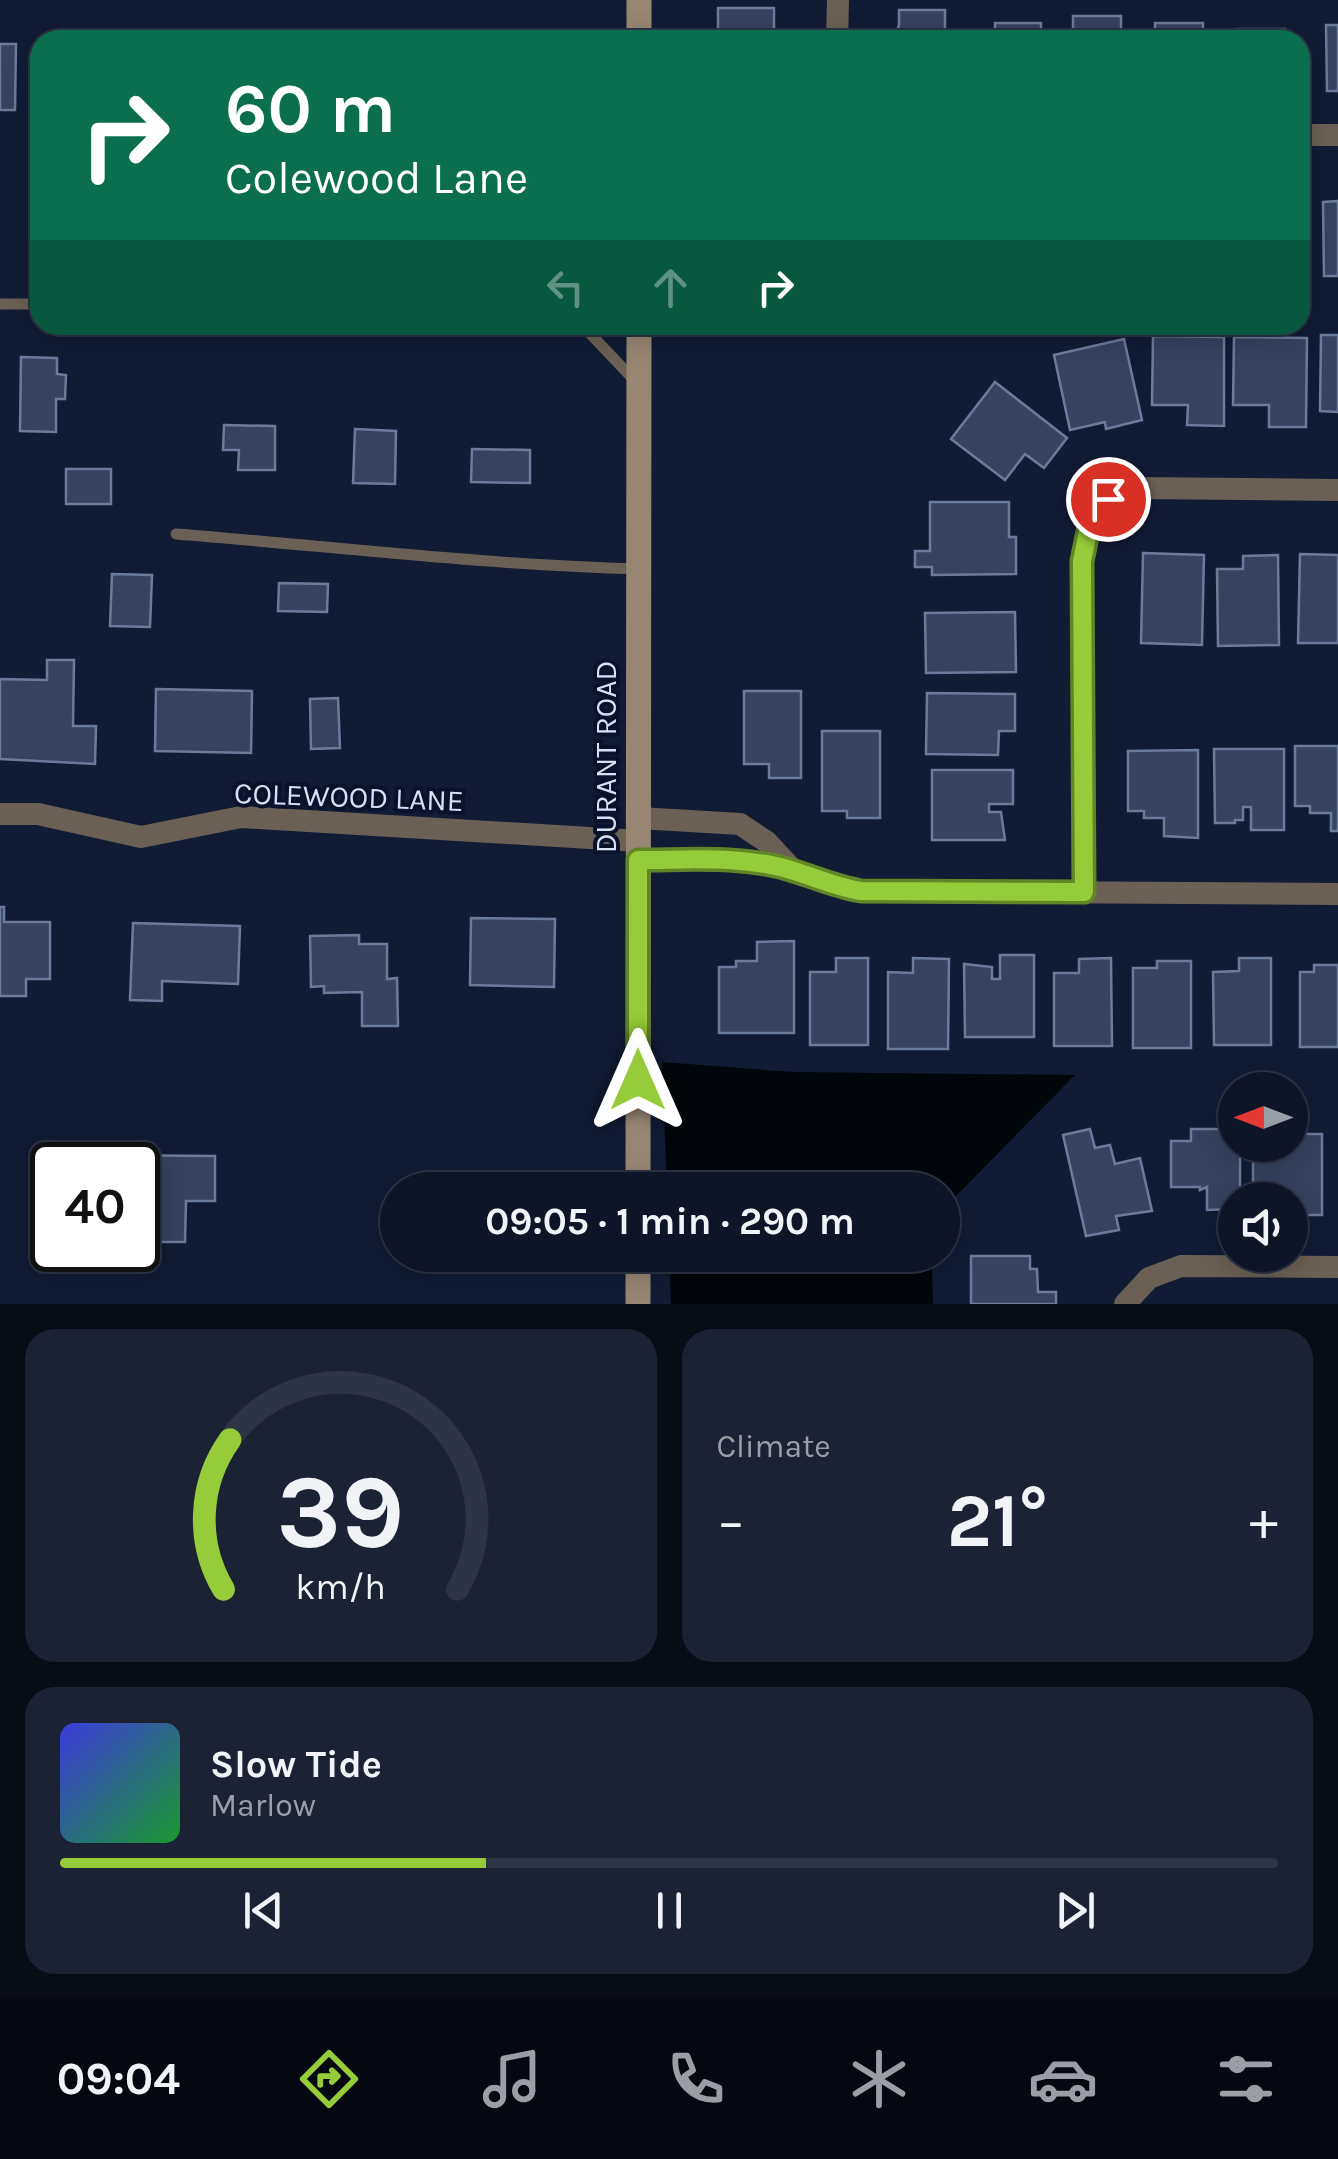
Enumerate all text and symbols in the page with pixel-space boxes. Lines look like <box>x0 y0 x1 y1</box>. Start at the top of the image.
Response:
text: 60 m <box>225 68 396 150</box>
icon: right <box>60 70 190 200</box>
text: Colewood Lane <box>225 152 528 204</box>
icon: left <box>538 260 593 315</box>
icon: ahead <box>643 260 698 315</box>
icon: right <box>748 260 803 315</box>
pin <box>1066 457 1151 542</box>
icon: arrive <box>1081 472 1136 527</box>
street label: DURANT ROAD <box>588 661 624 853</box>
street label: COLEWOOD LANE <box>234 775 464 819</box>
position arrow <box>586 1028 690 1132</box>
north arrow <box>1218 1072 1308 1162</box>
map controls <box>1218 1072 1308 1272</box>
speed limit sign: 40 <box>30 1142 160 1272</box>
button: sound <box>1218 1182 1308 1272</box>
text: 09:05 · 1 min · 290 m <box>485 1199 855 1244</box>
text: Climate <box>717 1428 831 1465</box>
text: 39 <box>277 1452 405 1573</box>
text: 21° <box>947 1477 1048 1565</box>
text: − <box>717 1489 745 1553</box>
text: + <box>1249 1489 1278 1553</box>
text: km/h <box>295 1566 386 1608</box>
text: Slow Tide <box>210 1742 382 1787</box>
text: Marlow <box>210 1787 316 1824</box>
icon: previous <box>236 1883 291 1938</box>
icon: pause <box>642 1883 697 1938</box>
icon: next <box>1048 1883 1103 1938</box>
icon: directions <box>294 2044 364 2114</box>
icon: music <box>477 2044 547 2114</box>
icon: phone <box>661 2044 731 2114</box>
icon: climate <box>844 2044 914 2114</box>
icon: car <box>1028 2044 1098 2114</box>
icon: filters <box>1211 2044 1281 2114</box>
text: 09:04 <box>57 2053 180 2105</box>

